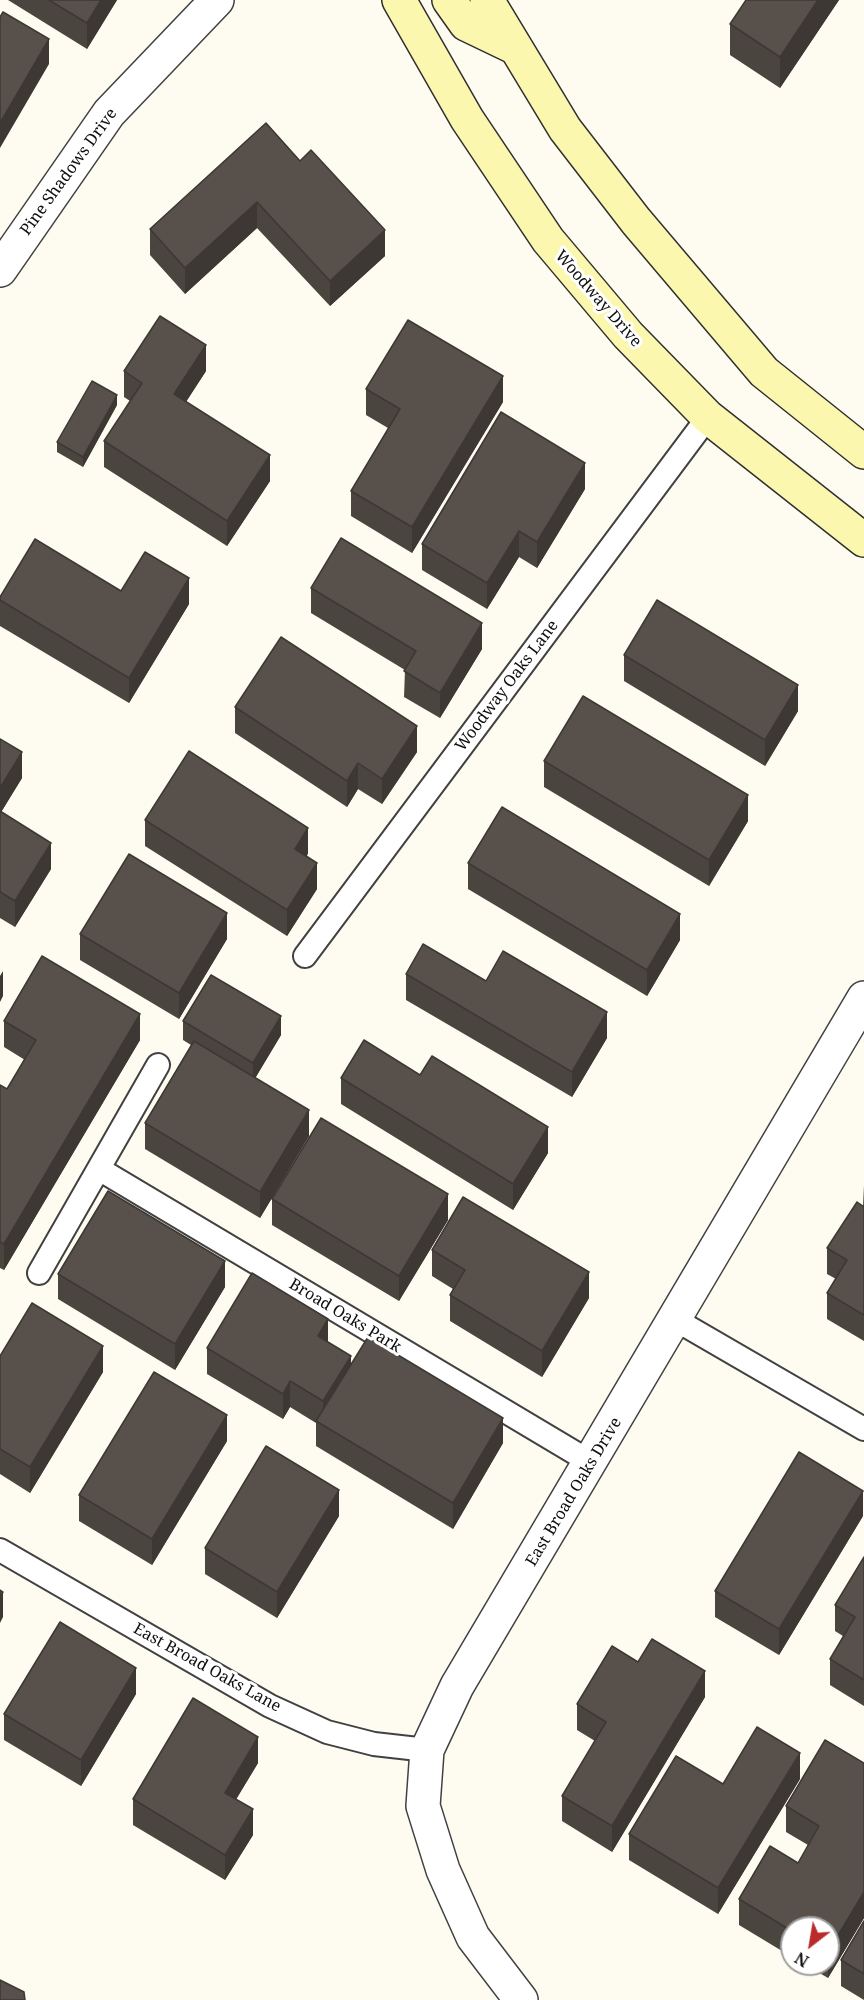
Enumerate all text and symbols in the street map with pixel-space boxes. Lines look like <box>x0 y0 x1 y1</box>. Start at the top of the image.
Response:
street label: Pine Shadows Drive <box>17 105 121 239</box>
street label: Woodway Drive <box>551 247 645 351</box>
street label: Woodway Oaks Lane <box>451 617 563 755</box>
street label: Broad Oaks Park <box>285 1275 405 1357</box>
street label: East Broad Oaks Drive <box>522 1414 626 1570</box>
street label: East Broad Oaks Lane <box>130 1619 284 1717</box>
north arrow <box>780 1916 840 1976</box>
text: N <box>791 1947 813 1972</box>

